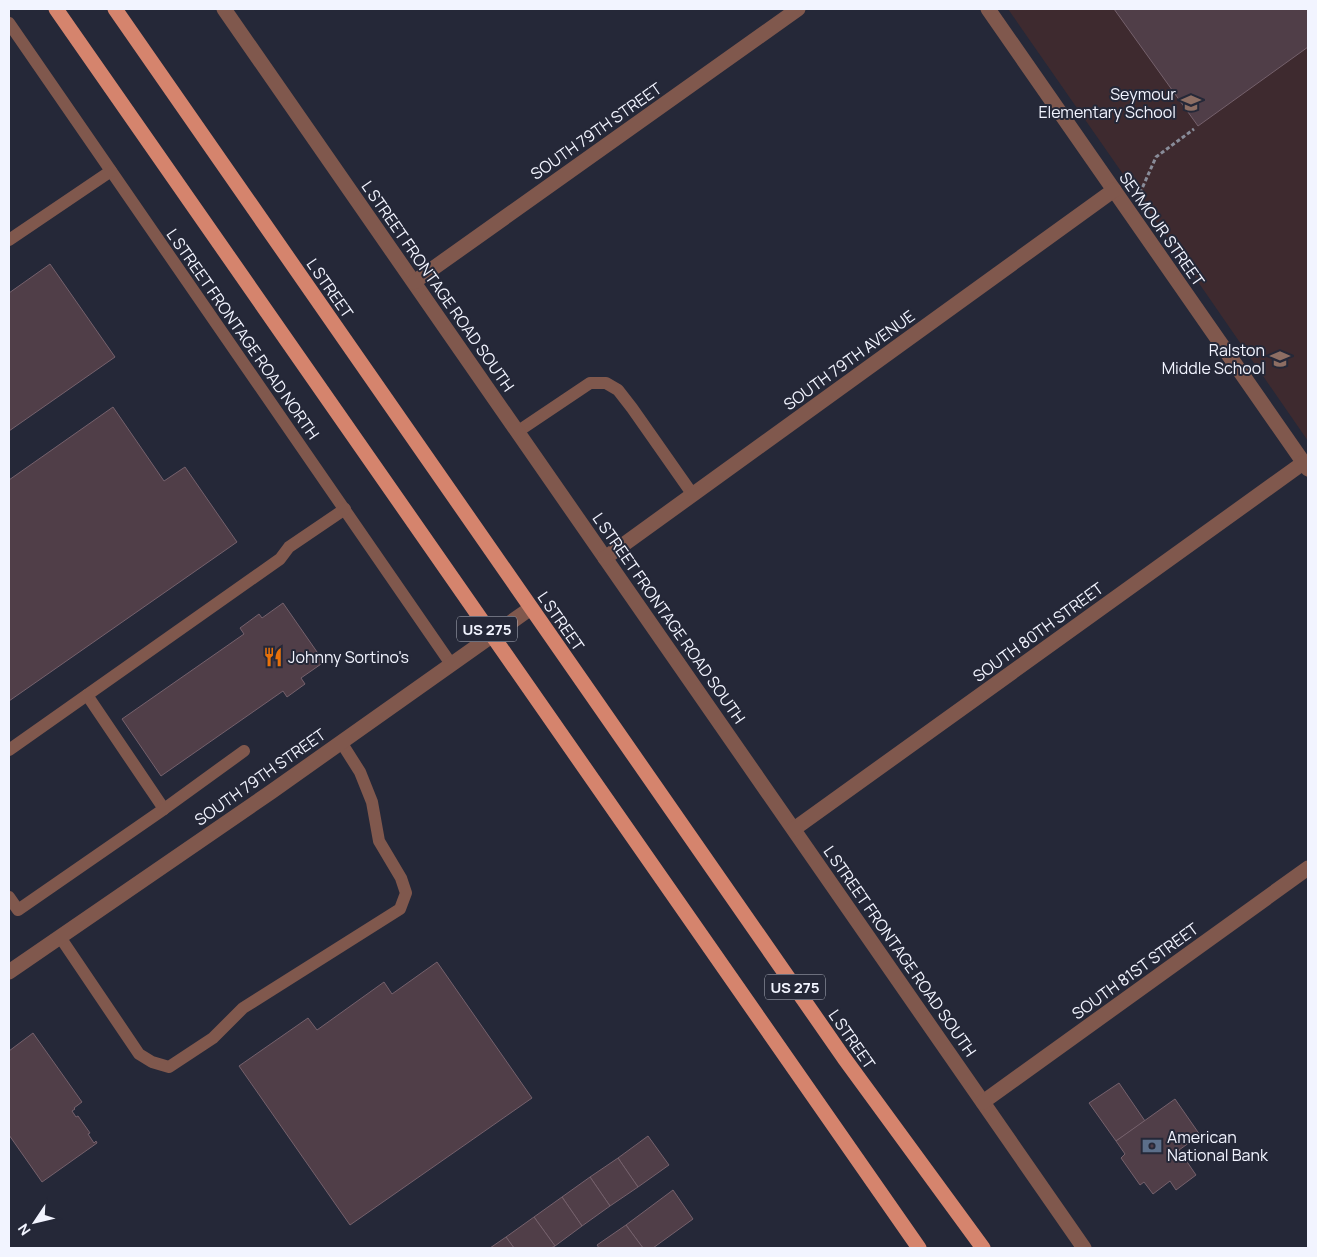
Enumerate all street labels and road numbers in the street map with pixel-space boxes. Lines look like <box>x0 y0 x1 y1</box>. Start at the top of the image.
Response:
street label: SOUTH 79TH STREET <box>526 77 666 185</box>
street label: SEYMOUR STREET <box>1114 168 1210 291</box>
street label: L STREET FRONTAGE ROAD SOUTH <box>357 176 519 396</box>
street label: L STREET FRONTAGE ROAD NORTH <box>162 224 324 444</box>
street label: L STREET <box>302 254 359 322</box>
street label: SOUTH 79TH AVENUE <box>779 305 919 415</box>
street label: L STREET FRONTAGE ROAD SOUTH <box>588 508 750 728</box>
street label: SOUTH 80TH STREET <box>968 577 1108 687</box>
street label: L STREET <box>533 587 590 655</box>
road number: US 275 <box>457 616 517 642</box>
street label: SOUTH 79TH STREET <box>190 723 330 831</box>
street label: L STREET FRONTAGE ROAD SOUTH <box>819 842 981 1060</box>
street label: SOUTH 81ST STREET <box>1067 917 1203 1024</box>
road number: US 275 <box>765 974 825 1000</box>
street label: L STREET <box>824 1005 880 1073</box>

